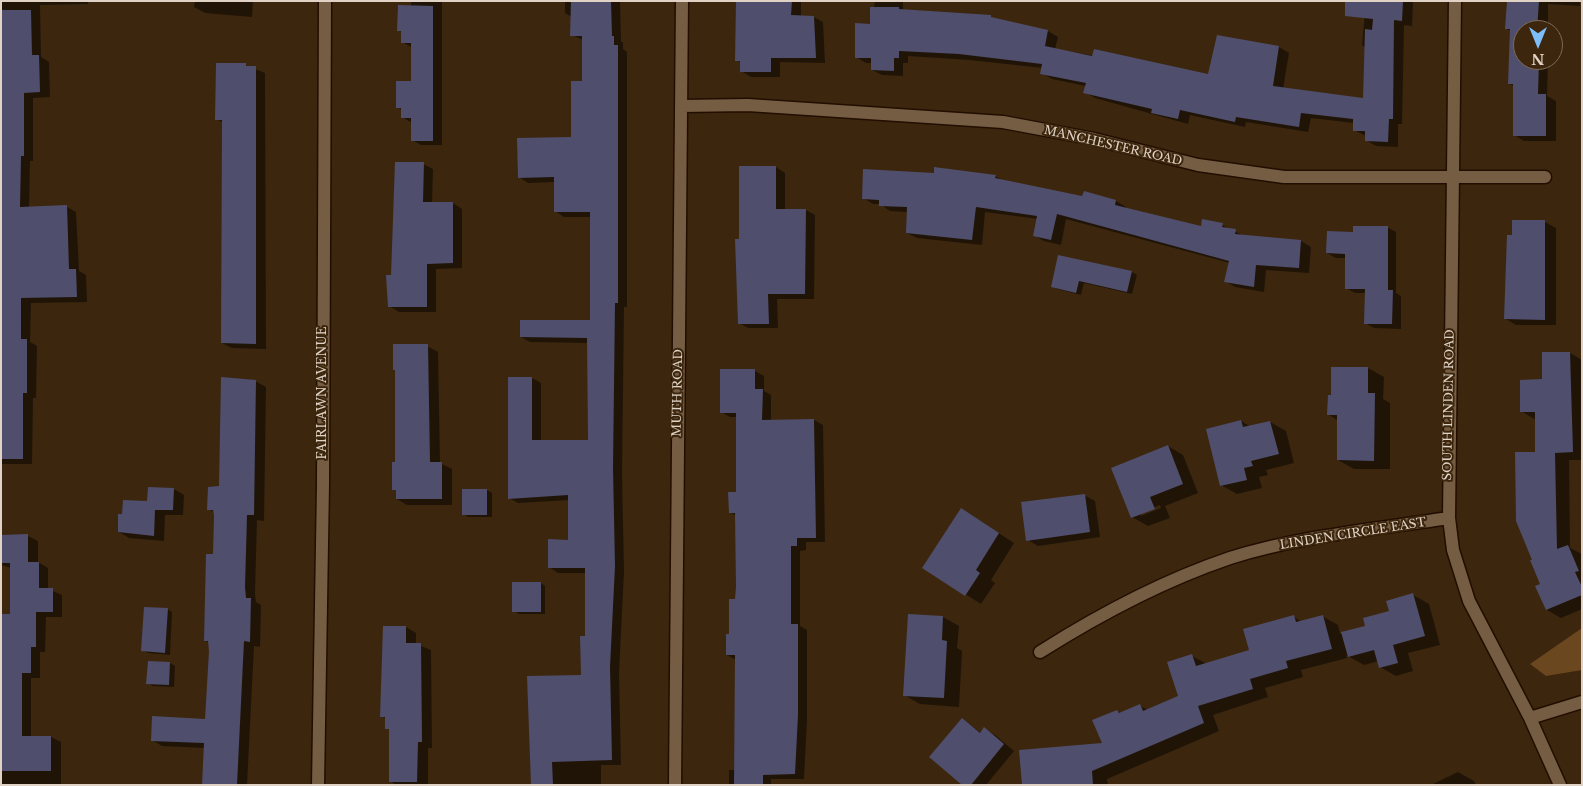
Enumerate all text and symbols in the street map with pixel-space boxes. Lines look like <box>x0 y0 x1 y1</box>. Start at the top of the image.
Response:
north arrow <box>1513 20 1563 70</box>
text: N <box>1531 50 1545 68</box>
street label: MANCHESTER ROAD <box>1042 123 1184 169</box>
street label: FAIRLAWN AVENUE <box>316 327 330 459</box>
street label: SOUTH LINDEN ROAD <box>1440 329 1458 481</box>
street label: MUTH ROAD <box>670 349 686 437</box>
street label: LINDEN CIRCLE EAST <box>1279 515 1427 553</box>

